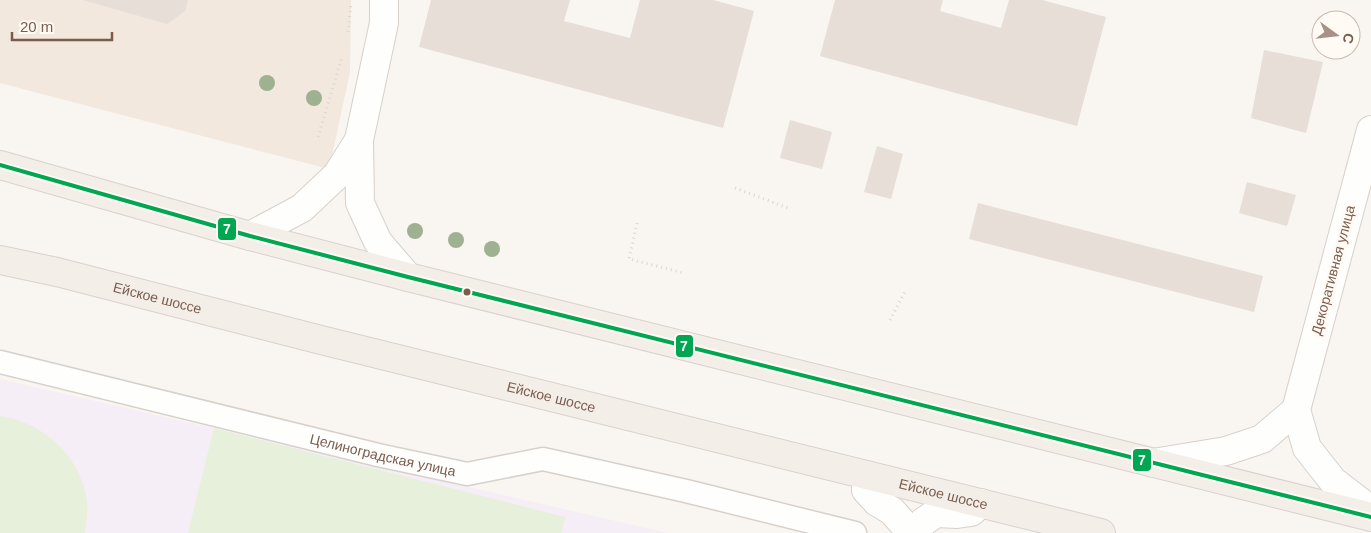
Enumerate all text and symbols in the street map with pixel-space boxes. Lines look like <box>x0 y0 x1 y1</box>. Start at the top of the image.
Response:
scale bar <box>12 10 112 42</box>
north arrow <box>1311 10 1361 60</box>
text: 20 m <box>20 18 53 35</box>
text: С <box>1340 31 1358 45</box>
street label: Декоративная улица <box>1308 203 1358 337</box>
line badge: 7 <box>217 217 237 241</box>
text: 7 <box>223 221 231 237</box>
street label: Ейское шоссе <box>112 279 204 317</box>
unlabelled marker <box>462 287 472 297</box>
line badge: 7 <box>675 334 694 358</box>
text: 7 <box>680 338 688 354</box>
street label: Ейское шоссе <box>505 378 597 416</box>
street label: Целиноградская улица <box>308 431 458 479</box>
line badge: 7 <box>1132 448 1152 472</box>
text: 7 <box>1138 452 1146 468</box>
street label: Ейское шоссе <box>897 475 990 513</box>

